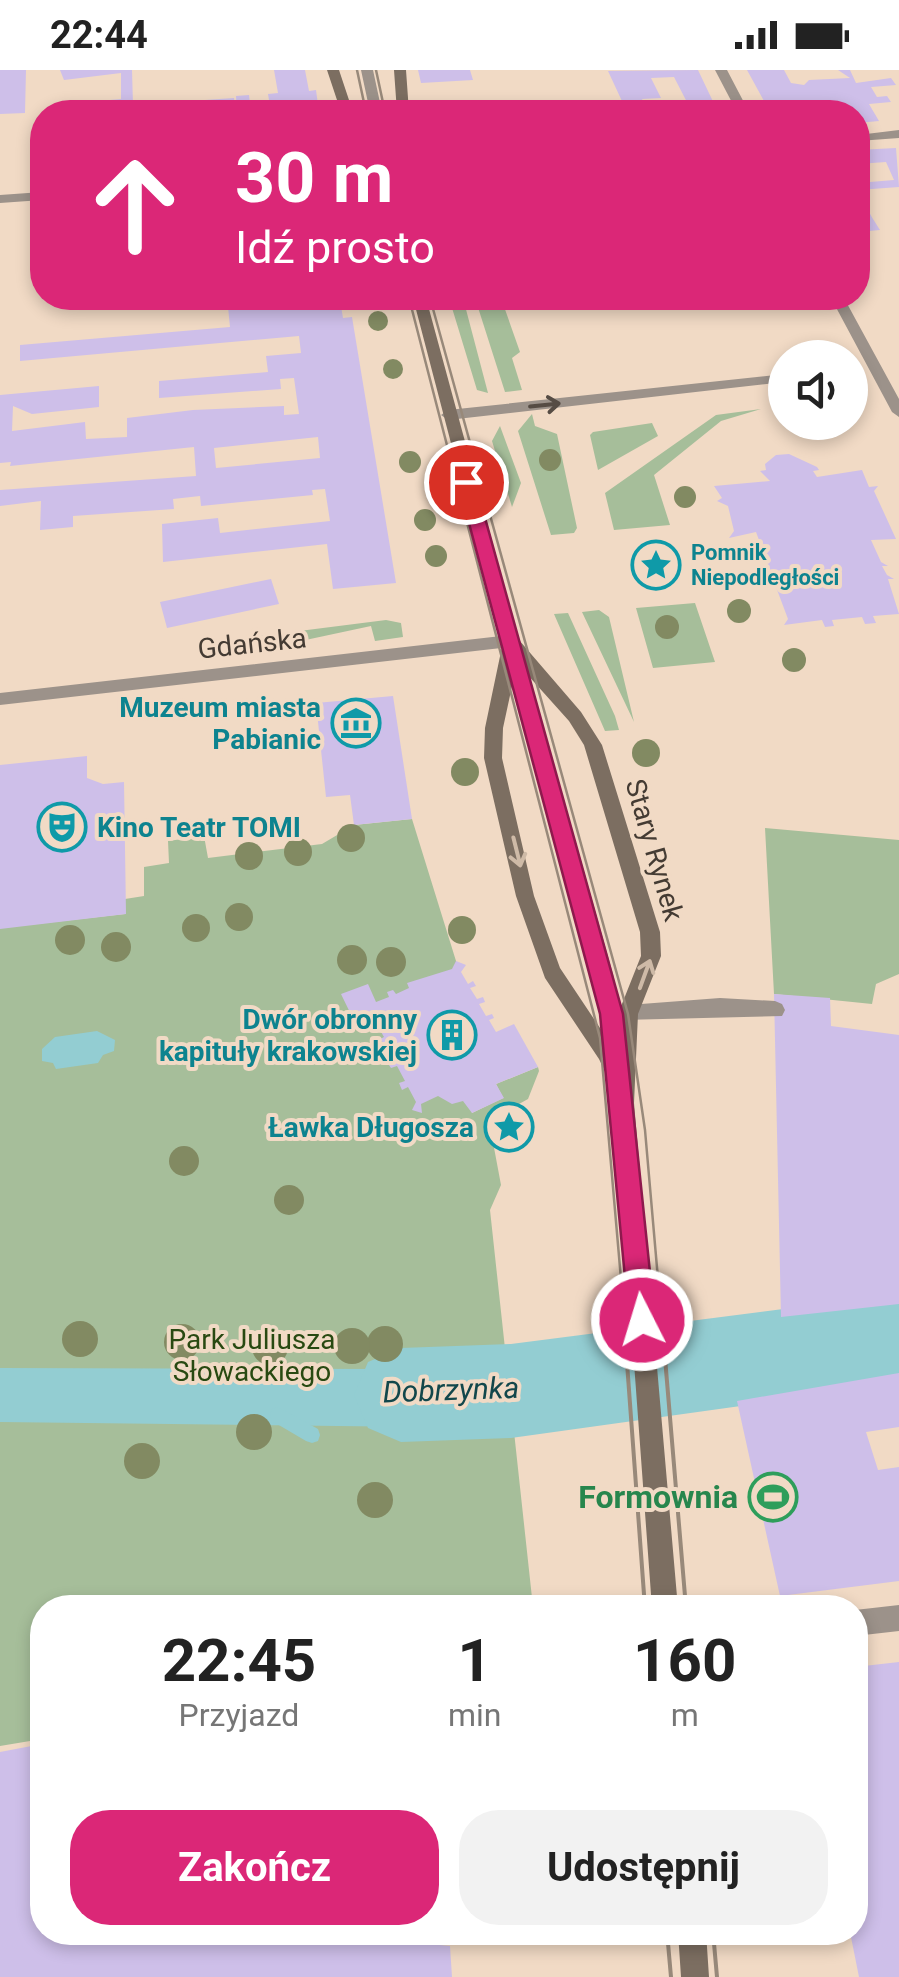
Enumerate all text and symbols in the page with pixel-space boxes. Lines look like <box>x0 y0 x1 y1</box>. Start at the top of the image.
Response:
text: 22:44 <box>50 13 148 57</box>
text: 30 m <box>235 137 393 219</box>
icon: ahead <box>70 140 200 270</box>
text: Idź prosto <box>235 221 435 274</box>
map controls <box>768 340 868 440</box>
button: sound <box>768 340 868 440</box>
one-way arrow <box>528 395 561 414</box>
pin <box>424 440 509 525</box>
icon: arrive <box>439 455 494 510</box>
place icon: Pomnik Niepodległości <box>630 539 682 591</box>
place label: Pomnik Niepodległości <box>691 540 839 590</box>
street label: Gdańska <box>196 621 308 666</box>
place label: Muzeum miasta Pabianic <box>119 691 321 756</box>
museum icon: Muzeum miasta Pabianic <box>330 697 382 749</box>
street label: Stary Rynek <box>619 775 691 926</box>
theatre icon: Kino Teatr TOMI <box>36 801 88 853</box>
place label: Kino Teatr TOMI <box>97 811 301 844</box>
one-way arrow <box>509 836 528 867</box>
one-way arrow <box>637 959 655 990</box>
place label: Dwór obronny kapituły krakowskiej <box>159 1003 418 1068</box>
building icon: Dwór obronny kapituły krakowskiej <box>426 1009 478 1061</box>
place icon: Ławka Długosza <box>483 1101 535 1153</box>
place label: Ławka Długosza <box>268 1111 474 1144</box>
position arrow <box>590 1268 694 1372</box>
park label: Park Juliusza Słowackiego <box>169 1323 335 1388</box>
water label: Dobrzynka <box>382 1370 520 1409</box>
sports icon: Formownia <box>747 1471 799 1523</box>
place label: Formownia <box>578 1478 738 1516</box>
text: 22:45 <box>162 1625 316 1696</box>
text: 1 <box>457 1625 492 1696</box>
text: 160 <box>633 1625 736 1696</box>
text: Przyjazd <box>179 1696 299 1734</box>
text: min <box>448 1696 501 1734</box>
text: m <box>671 1696 699 1734</box>
button: Zakończ <box>70 1810 439 1925</box>
button: Udostępnij <box>459 1810 828 1925</box>

